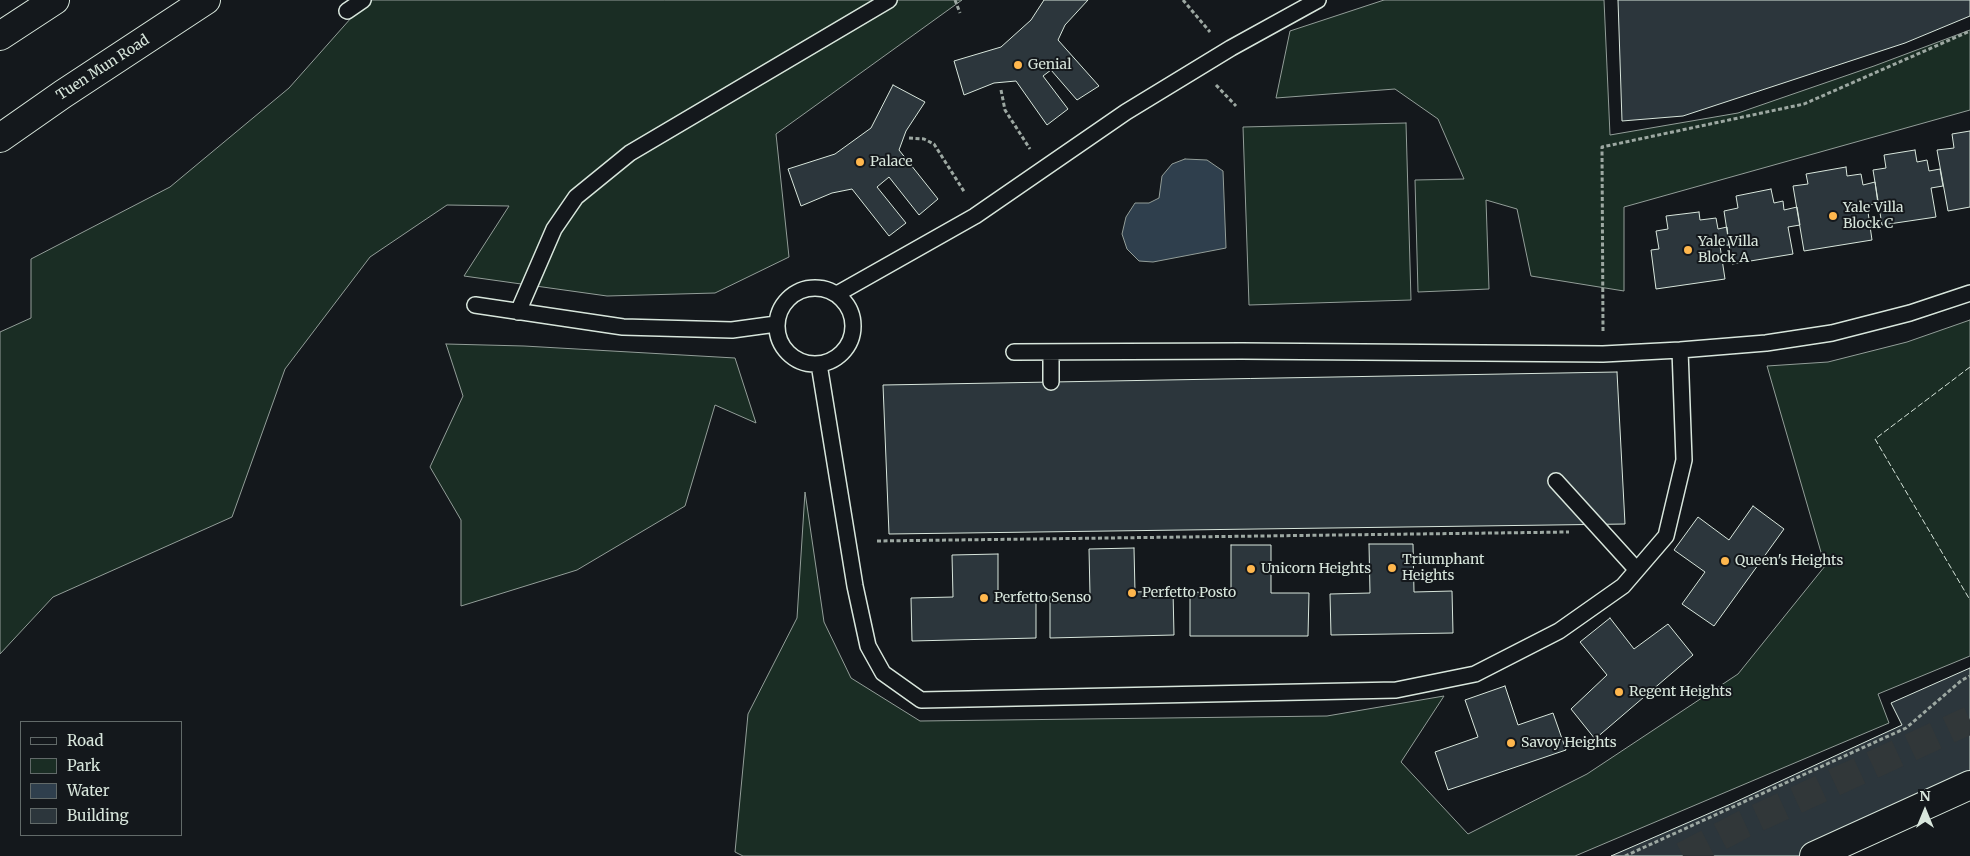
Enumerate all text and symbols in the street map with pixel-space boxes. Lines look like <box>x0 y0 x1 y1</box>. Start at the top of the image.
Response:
street label: Tuen Mun Road <box>53 32 153 104</box>
place label: Genial <box>1028 57 1072 73</box>
marker: Genial <box>1012 59 1024 71</box>
place label: Palace <box>870 154 913 170</box>
marker: Palace <box>854 156 866 168</box>
place label: Yale Villa Block C <box>1843 200 1904 232</box>
marker: Yale Villa Block C <box>1827 210 1839 222</box>
place label: Yale Villa Block A <box>1698 234 1759 266</box>
marker: Yale Villa Block A <box>1682 244 1694 256</box>
place label: Triumphant Heights <box>1402 552 1484 584</box>
place label: Queen's Heights <box>1735 553 1843 569</box>
marker: Queen's Heights <box>1719 555 1731 567</box>
place label: Unicorn Heights <box>1261 561 1371 577</box>
marker: Triumphant Heights <box>1386 562 1398 574</box>
marker: Unicorn Heights <box>1245 563 1257 575</box>
place label: Perfetto Posto <box>1142 585 1236 601</box>
marker: Perfetto Posto <box>1126 587 1138 599</box>
place label: Perfetto Senso <box>994 590 1091 606</box>
marker: Perfetto Senso <box>978 592 990 604</box>
place label: Regent Heights <box>1629 684 1732 700</box>
marker: Regent Heights <box>1613 686 1625 698</box>
legend <box>20 721 182 836</box>
text: Road <box>67 731 103 750</box>
place label: Savoy Heights <box>1521 735 1617 751</box>
marker: Savoy Heights <box>1505 737 1517 749</box>
text: Park <box>67 756 100 775</box>
text: Water <box>67 781 109 800</box>
north arrow <box>1900 786 1950 836</box>
text: N <box>1919 787 1931 805</box>
text: Building <box>67 806 129 825</box>

